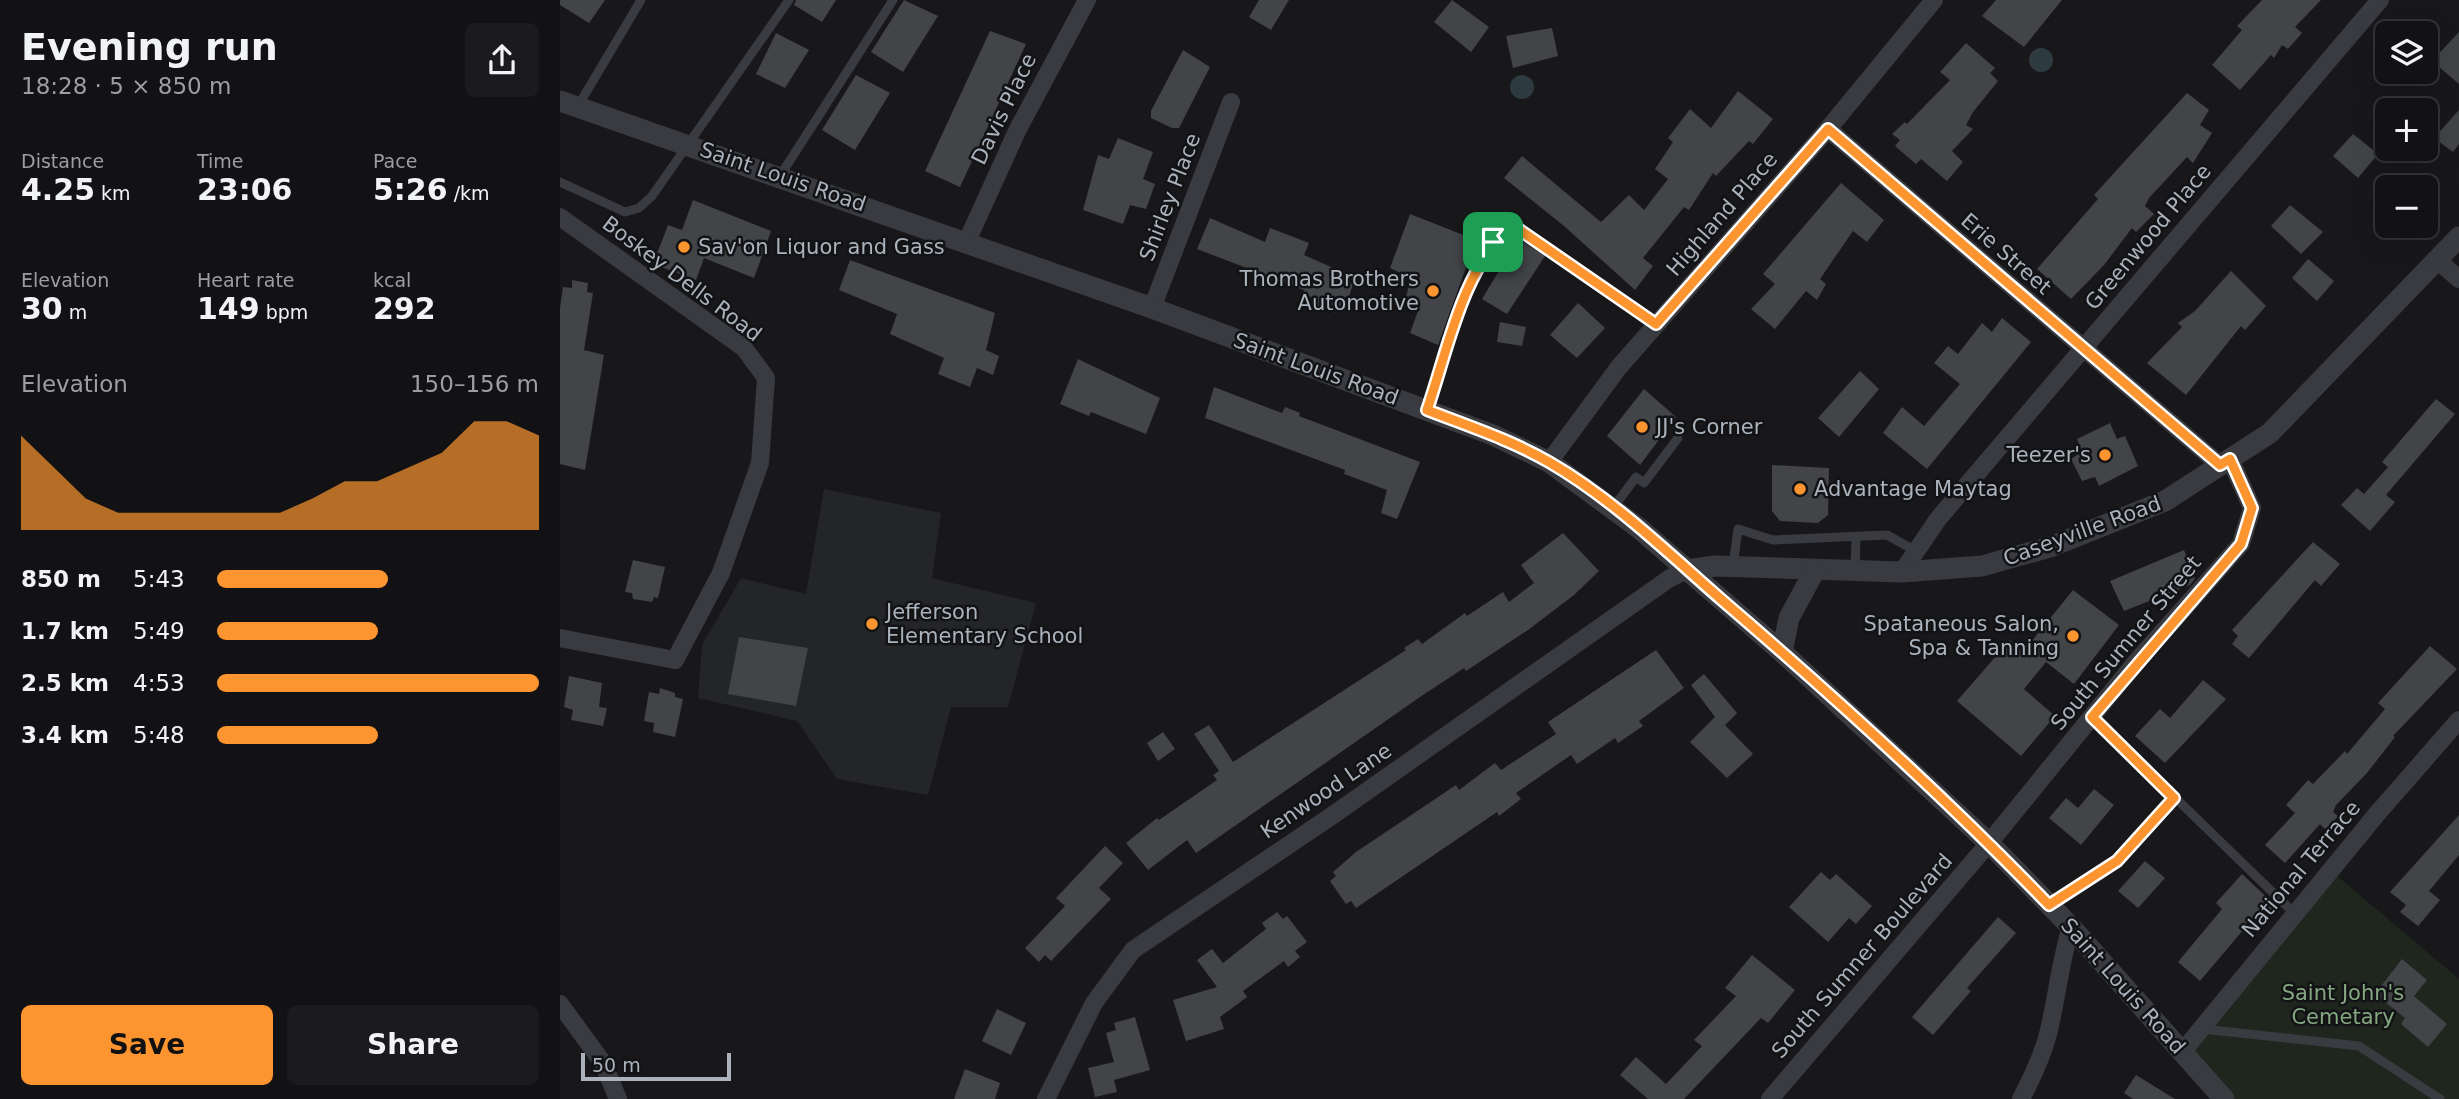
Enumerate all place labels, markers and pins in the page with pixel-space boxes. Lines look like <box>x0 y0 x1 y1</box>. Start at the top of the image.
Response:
pin <box>1463 212 1523 272</box>
place label: Sav'on Liquor and Gass <box>698 235 945 259</box>
marker: Sav'on Liquor and Gass <box>676 239 692 255</box>
place label: Thomas Brothers Automotive <box>1239 267 1419 315</box>
marker: Thomas Brothers Automotive <box>1425 283 1441 299</box>
place label: JJ's Corner <box>1654 415 1763 439</box>
marker: JJ's Corner <box>1634 419 1650 435</box>
place label: Teezer's <box>2006 443 2091 467</box>
marker: Teezer's <box>2097 447 2113 463</box>
place label: Advantage Maytag <box>1814 477 2012 501</box>
marker: Advantage Maytag <box>1792 481 1808 497</box>
place label: Jefferson Elementary School <box>884 600 1083 648</box>
place label: Spataneous Salon, Spa & Tanning <box>1863 612 2059 660</box>
marker: Jefferson Elementary School <box>864 616 880 632</box>
marker: Spataneous Salon, Spa & Tanning <box>2065 628 2081 644</box>

